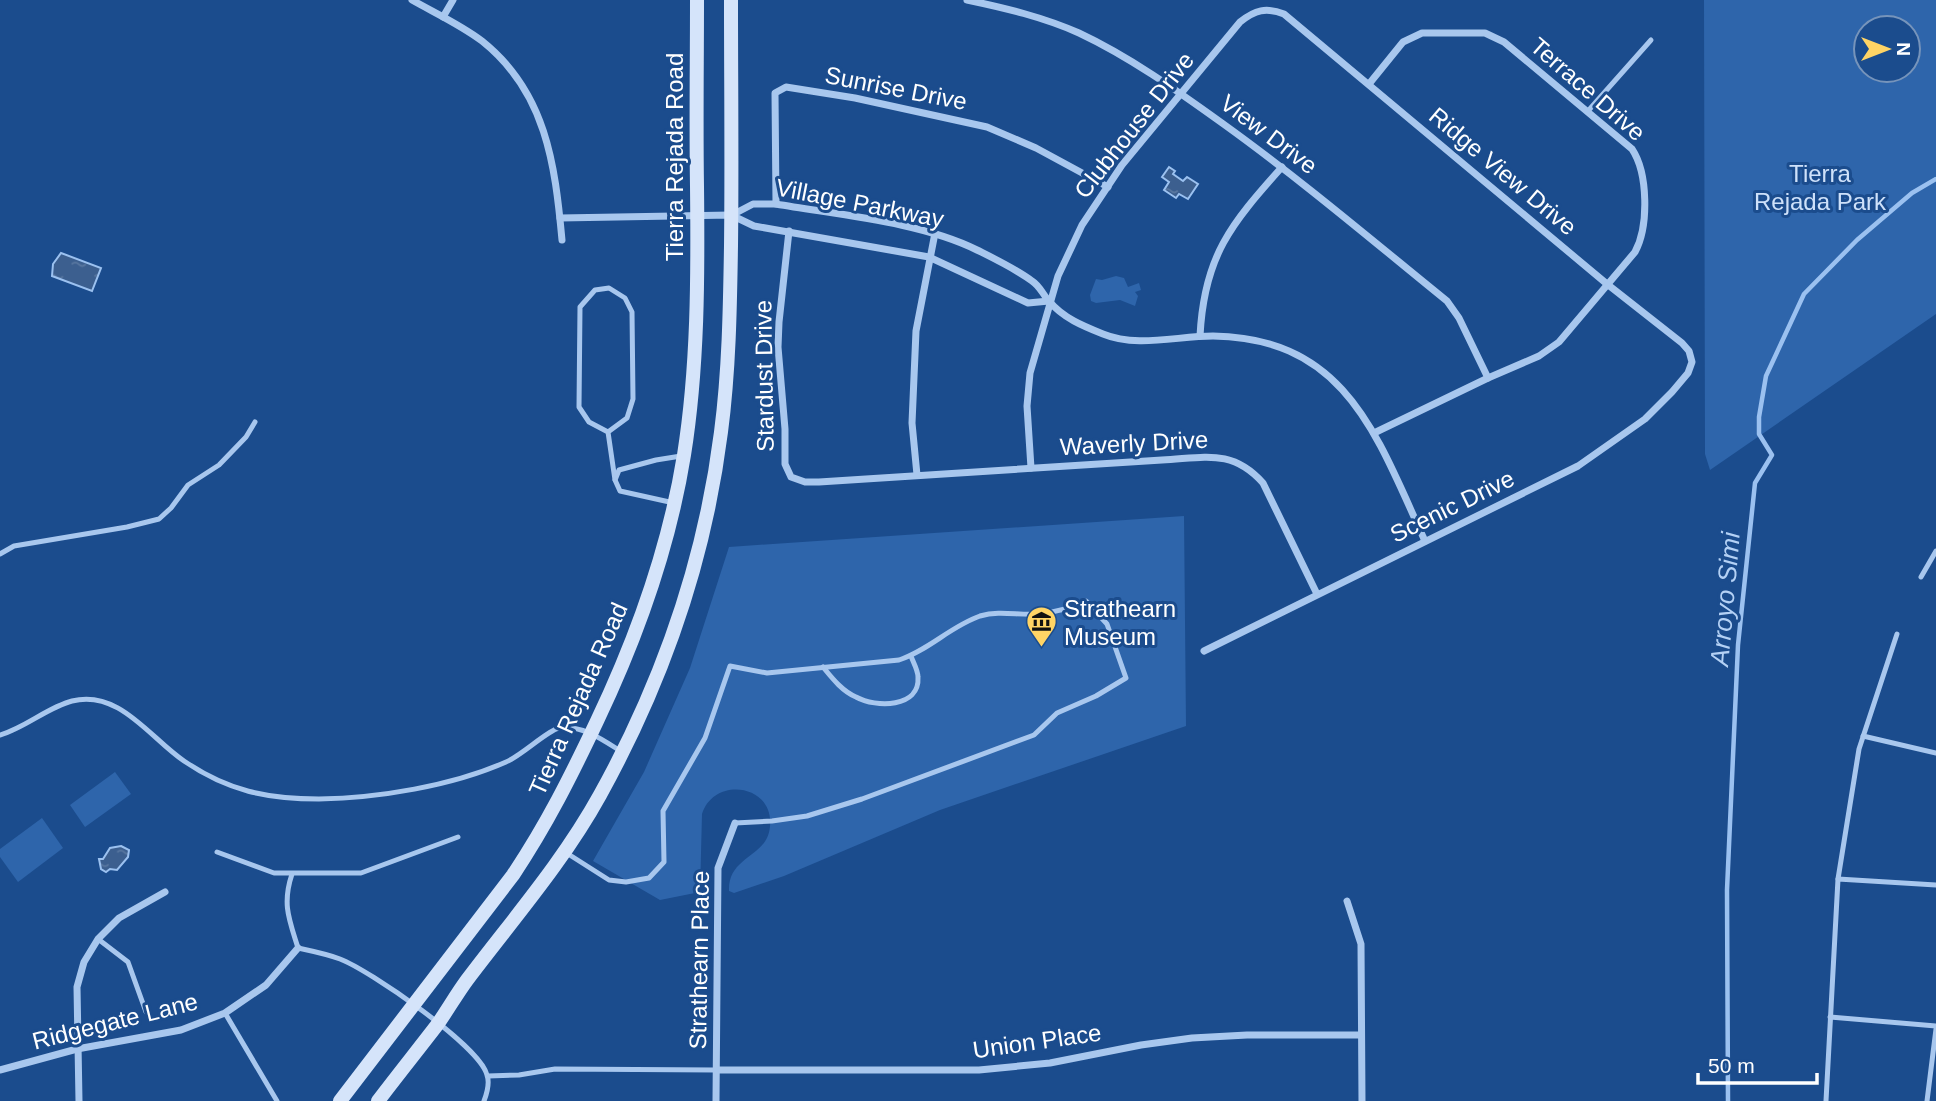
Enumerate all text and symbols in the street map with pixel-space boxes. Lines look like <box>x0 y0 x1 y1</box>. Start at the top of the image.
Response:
north arrow <box>1852 14 1922 84</box>
street label: Terrace Drive <box>1525 32 1651 146</box>
text: N <box>1893 42 1914 56</box>
street label: Clubhouse Drive <box>1069 47 1199 203</box>
street label: Tierra Rejada Road <box>661 53 688 261</box>
street label: Sunrise Drive <box>823 61 969 115</box>
street label: View Drive <box>1215 89 1323 179</box>
street label: Ridge View Drive <box>1424 102 1582 240</box>
park label: Tierra Rejada Park <box>1754 160 1887 215</box>
street label: Village Parkway <box>774 173 946 233</box>
street label: Stardust Drive <box>749 300 779 452</box>
street label: Waverly Drive <box>1059 426 1209 460</box>
street label: Scenic Drive <box>1386 464 1518 548</box>
water label: Arroyo Simi <box>1704 530 1746 669</box>
place label: Strathearn Museum <box>1064 595 1176 650</box>
street label: Tierra Rejada Road <box>523 598 633 800</box>
museum icon: Strathearn Museum <box>1024 605 1058 649</box>
street label: Strathearn Place <box>684 870 714 1050</box>
street label: Ridgegate Lane <box>30 987 200 1055</box>
street label: Union Place <box>971 1019 1103 1063</box>
scale bar <box>1698 1042 1817 1086</box>
text: 50 m <box>1708 1054 1755 1077</box>

